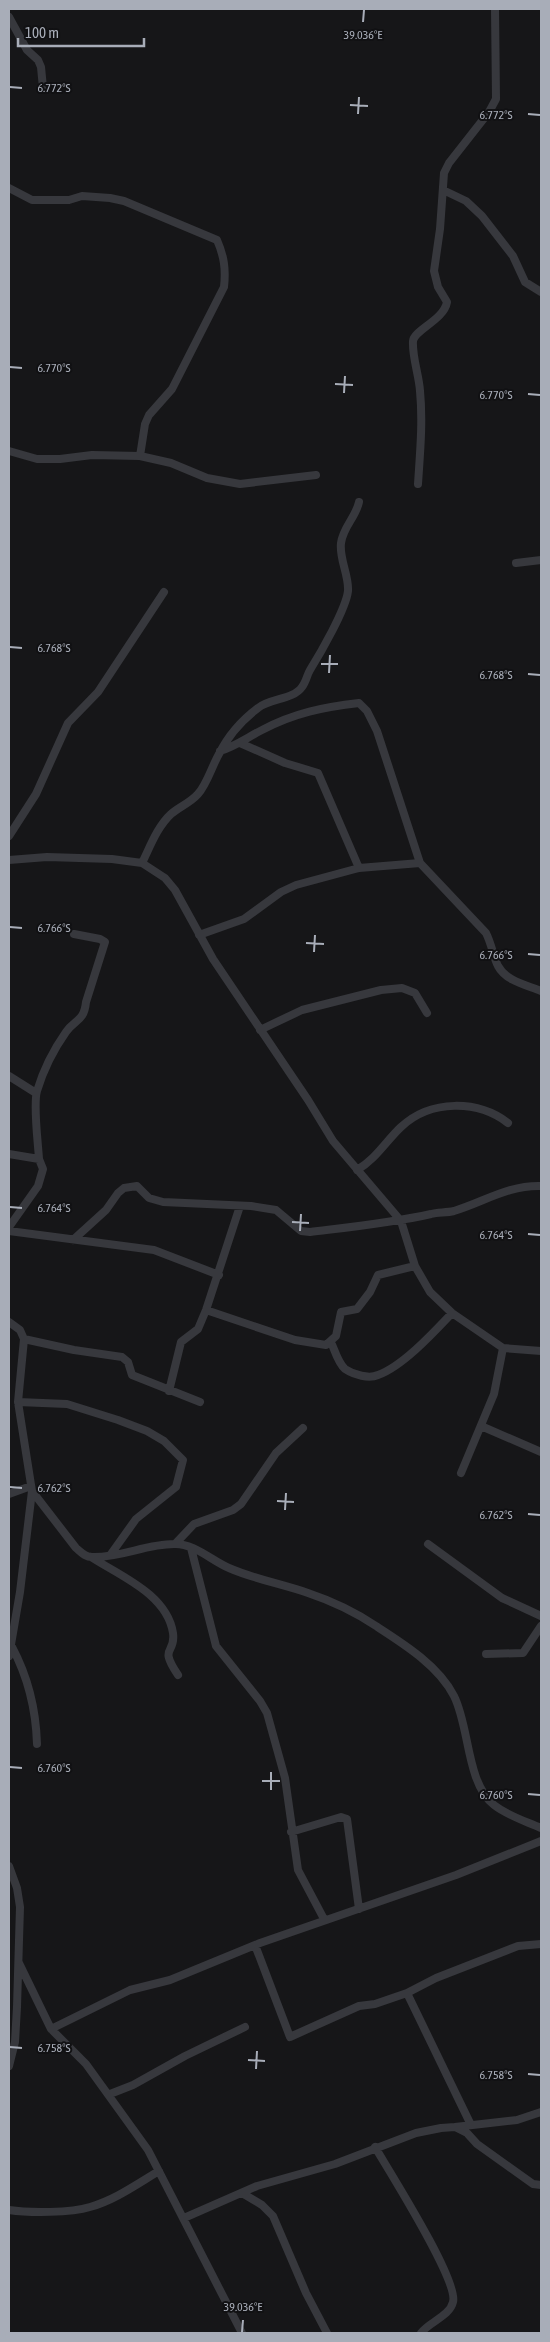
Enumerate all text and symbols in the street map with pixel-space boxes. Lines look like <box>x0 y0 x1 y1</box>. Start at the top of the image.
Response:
scale bar <box>18 15 144 47</box>
text: 100 m <box>25 24 59 41</box>
text: 39.036°E <box>344 28 382 42</box>
text: 6.772°S <box>37 81 71 95</box>
text: 6.772°S <box>479 108 513 122</box>
text: 6.770°S <box>37 361 71 375</box>
text: 6.770°S <box>479 388 513 402</box>
text: 6.768°S <box>37 641 71 655</box>
text: 6.768°S <box>479 668 513 682</box>
text: 6.766°S <box>37 921 71 935</box>
text: 6.766°S <box>479 948 513 962</box>
text: 6.764°S <box>37 1201 71 1215</box>
text: 6.764°S <box>479 1228 513 1242</box>
text: 6.762°S <box>37 1481 71 1495</box>
text: 6.762°S <box>479 1508 513 1522</box>
text: 6.760°S <box>37 1761 71 1775</box>
text: 6.760°S <box>479 1788 513 1802</box>
text: 6.758°S <box>37 2041 71 2055</box>
text: 6.758°S <box>479 2068 513 2082</box>
text: 39.036°E <box>224 2300 262 2314</box>

